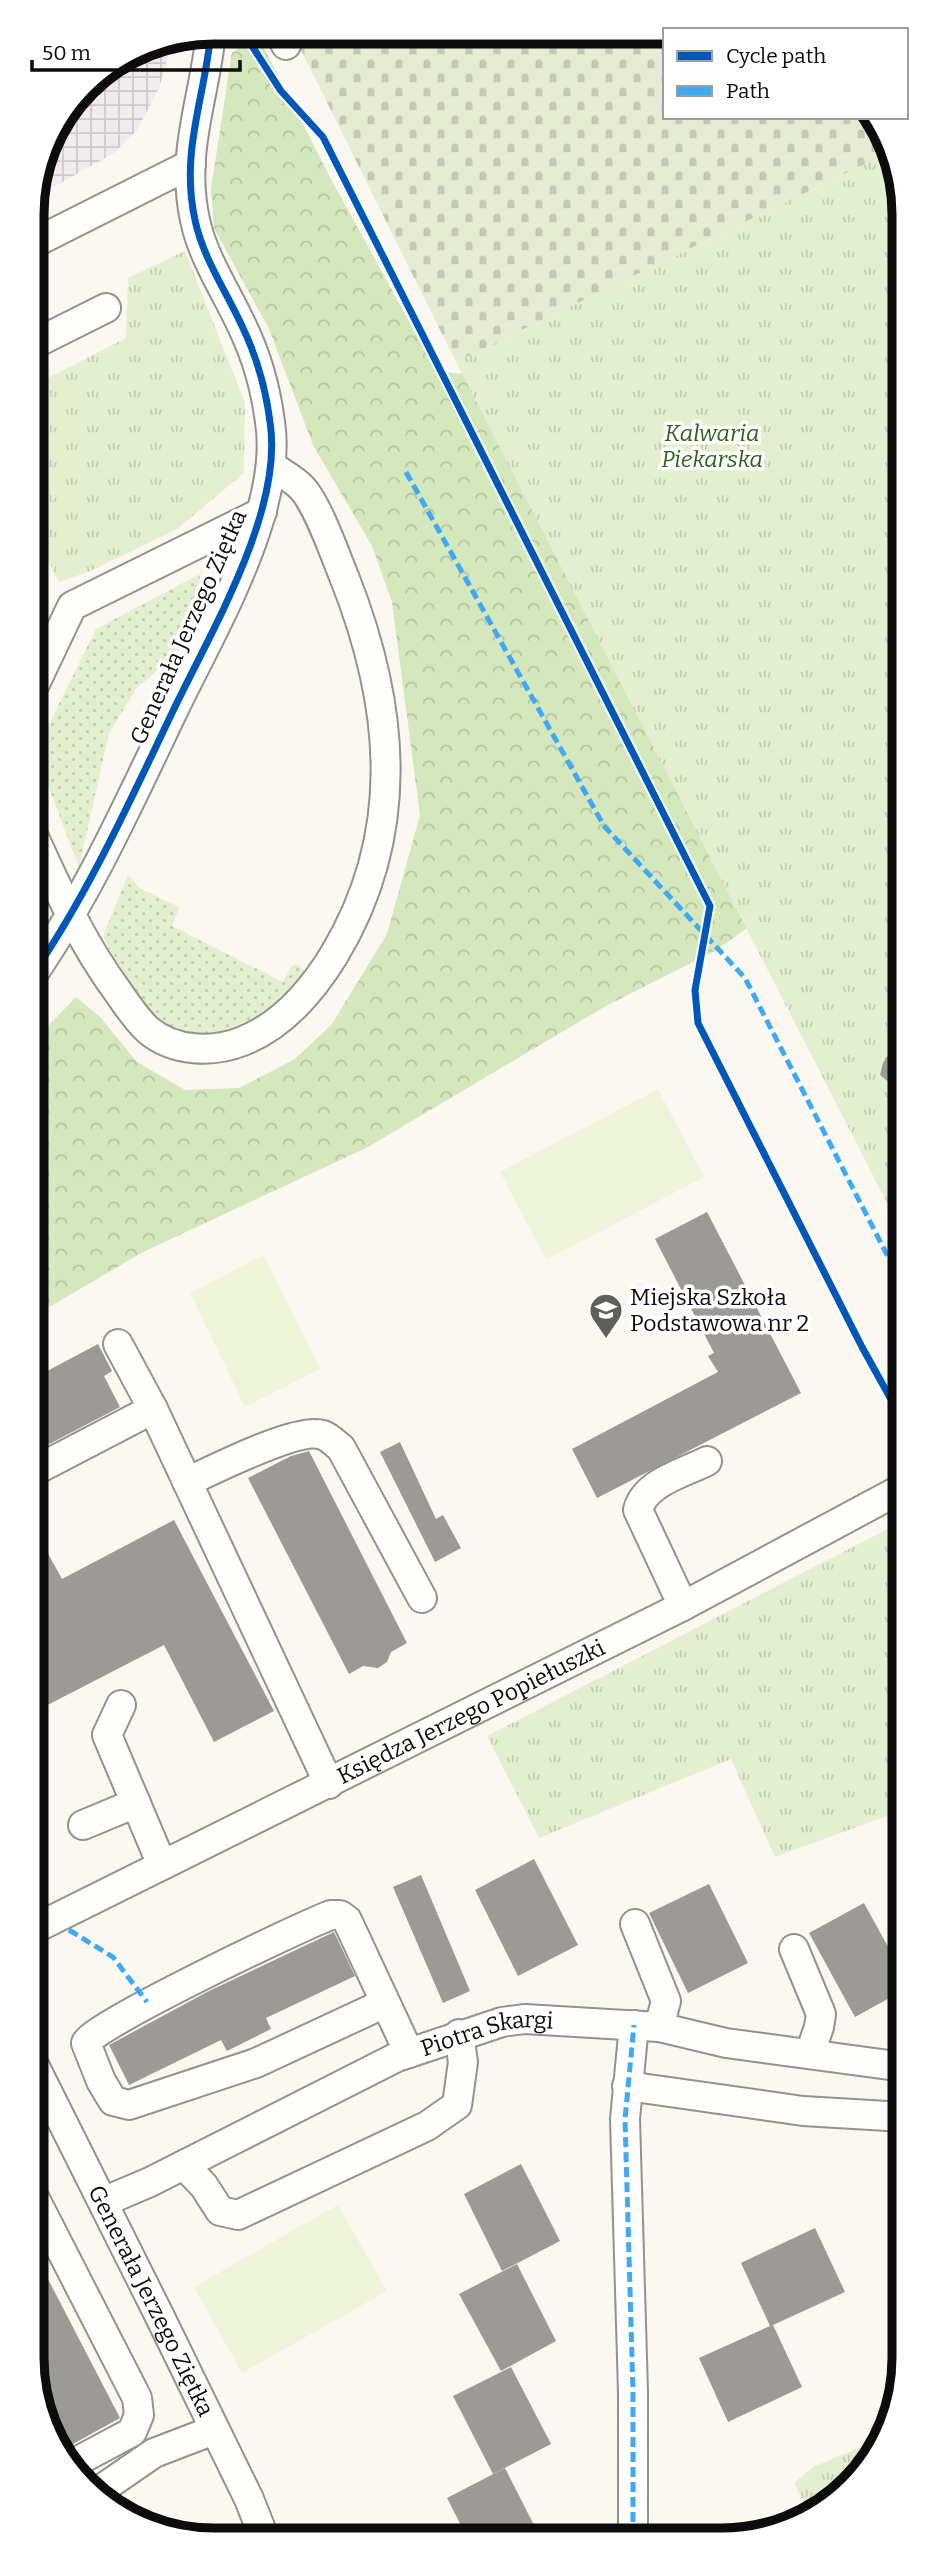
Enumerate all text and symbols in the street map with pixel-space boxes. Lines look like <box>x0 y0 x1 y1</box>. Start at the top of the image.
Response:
scale bar <box>32 28 240 72</box>
legend <box>663 28 908 119</box>
text: 50 m <box>42 40 91 66</box>
text: Cycle path <box>726 43 826 69</box>
text: Path <box>726 78 770 104</box>
park label: Kalwaria Piekarska <box>661 419 763 473</box>
street label: Generała Jerzego Ziętka <box>124 505 253 749</box>
place label: Miejska Szkoła Podstawowa nr 2 <box>630 1283 809 1337</box>
school or university icon: Miejska Szkoła Podstawowa nr 2 <box>587 1291 625 1340</box>
street label: Księdza Jerzego Popiełuszki <box>333 1633 609 1790</box>
street label: Piotra Skargi <box>417 2005 554 2062</box>
street label: Generała Jerzego Ziętka <box>82 2180 220 2421</box>

